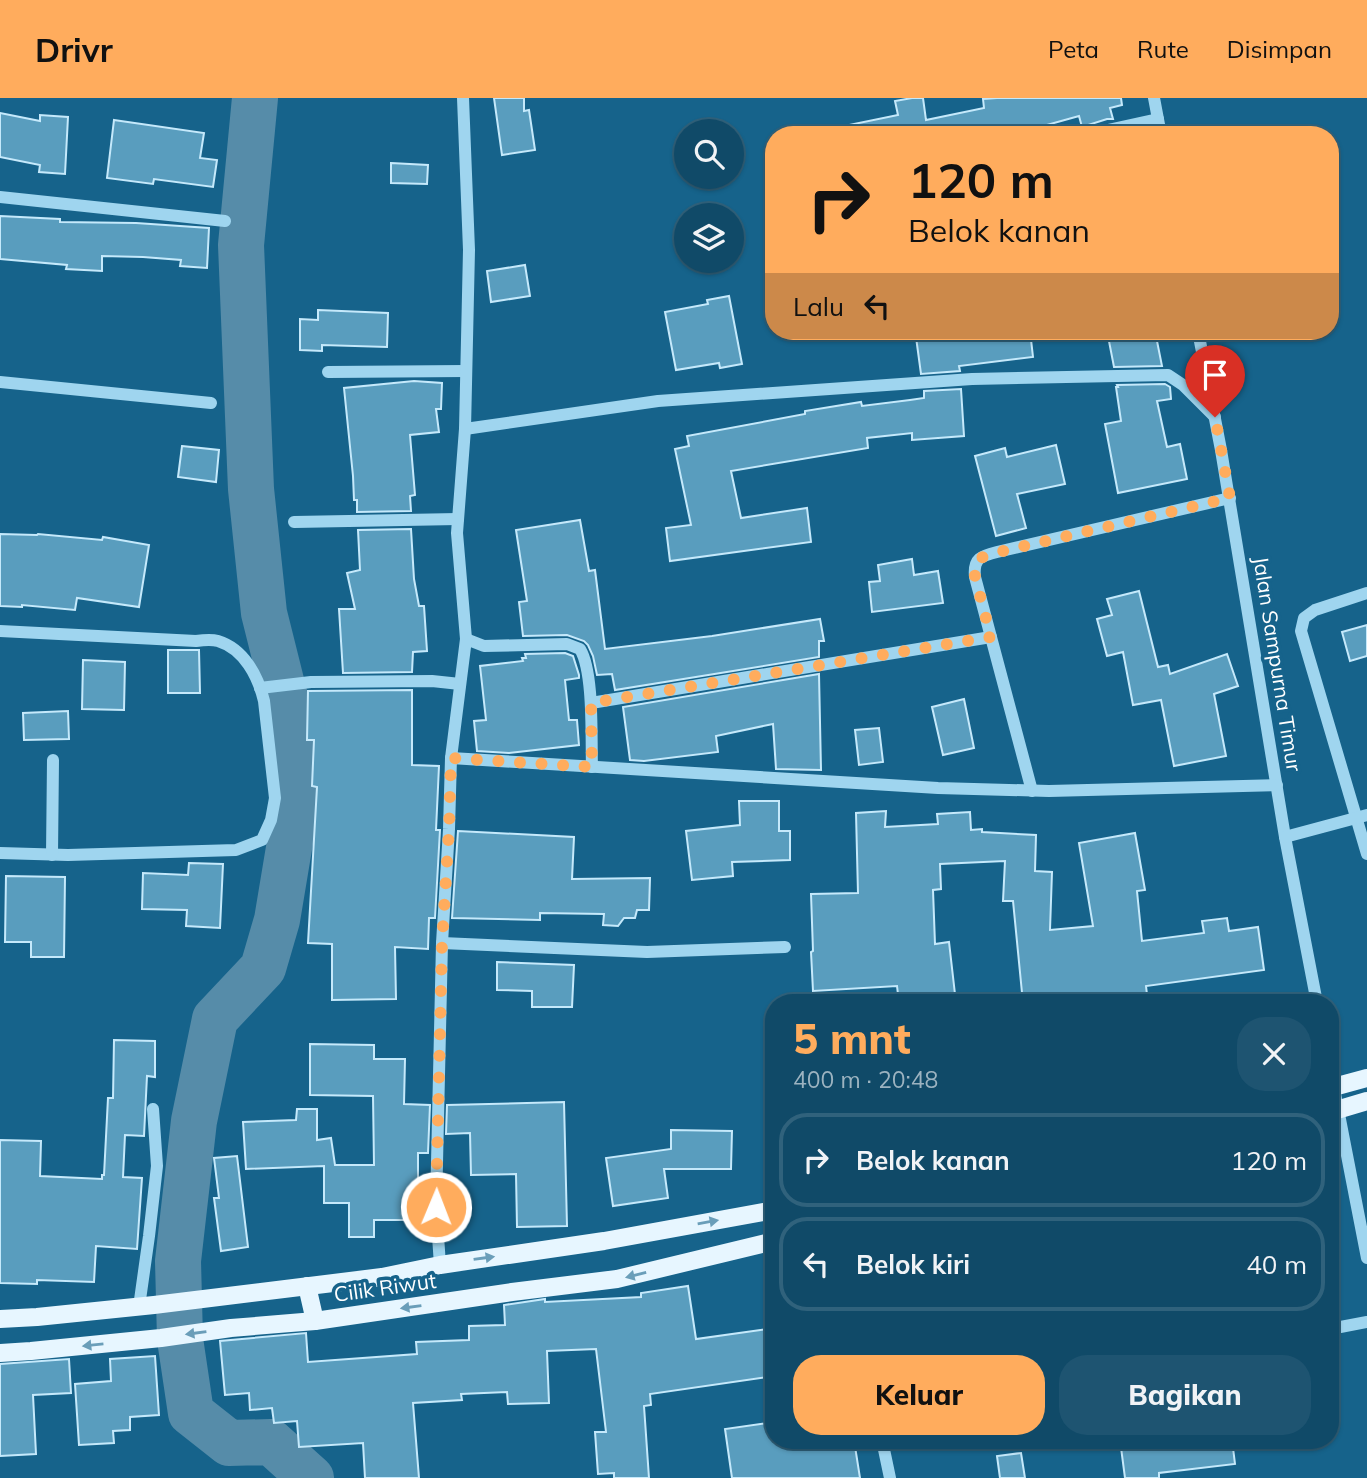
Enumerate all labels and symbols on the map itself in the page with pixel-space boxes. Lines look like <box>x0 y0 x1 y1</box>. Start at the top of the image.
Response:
pin <box>1185 345 1245 417</box>
street label: Jalan Sampurna Timur <box>1248 554 1308 774</box>
position arrow <box>399 1170 473 1244</box>
one-way arrow <box>697 1216 719 1227</box>
one-way arrow <box>473 1253 495 1264</box>
street label: Cilik Riwut <box>332 1267 438 1307</box>
one-way arrow <box>625 1269 647 1280</box>
one-way arrow <box>400 1302 422 1313</box>
one-way arrow <box>185 1327 207 1338</box>
one-way arrow <box>82 1340 104 1351</box>

